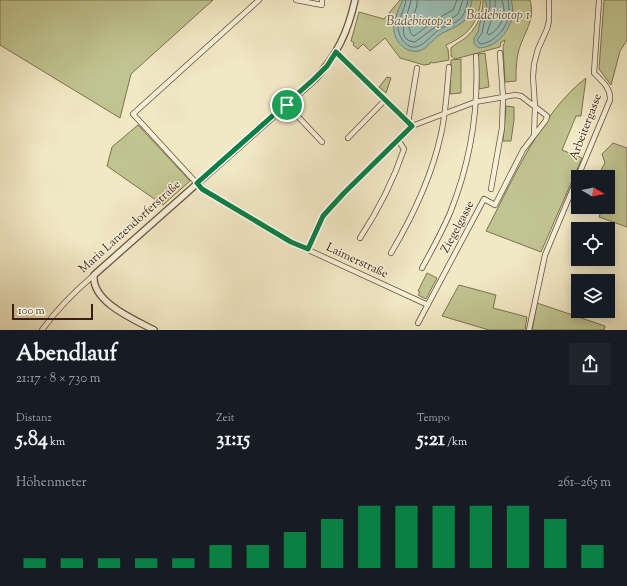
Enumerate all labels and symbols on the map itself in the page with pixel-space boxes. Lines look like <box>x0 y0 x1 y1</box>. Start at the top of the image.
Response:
water label: Badebiotop 1 <box>466 7 530 25</box>
water label: Badebiotop 2 <box>386 13 452 31</box>
pin <box>270 88 304 122</box>
street label: Arbeitergasse <box>565 91 607 163</box>
north arrow <box>571 170 615 214</box>
street label: Maria Lanzendorferstraße <box>75 176 185 278</box>
street label: Ziegelgasse <box>437 197 479 256</box>
street label: Laimerstraße <box>323 239 391 283</box>
scale bar <box>12 302 93 321</box>

